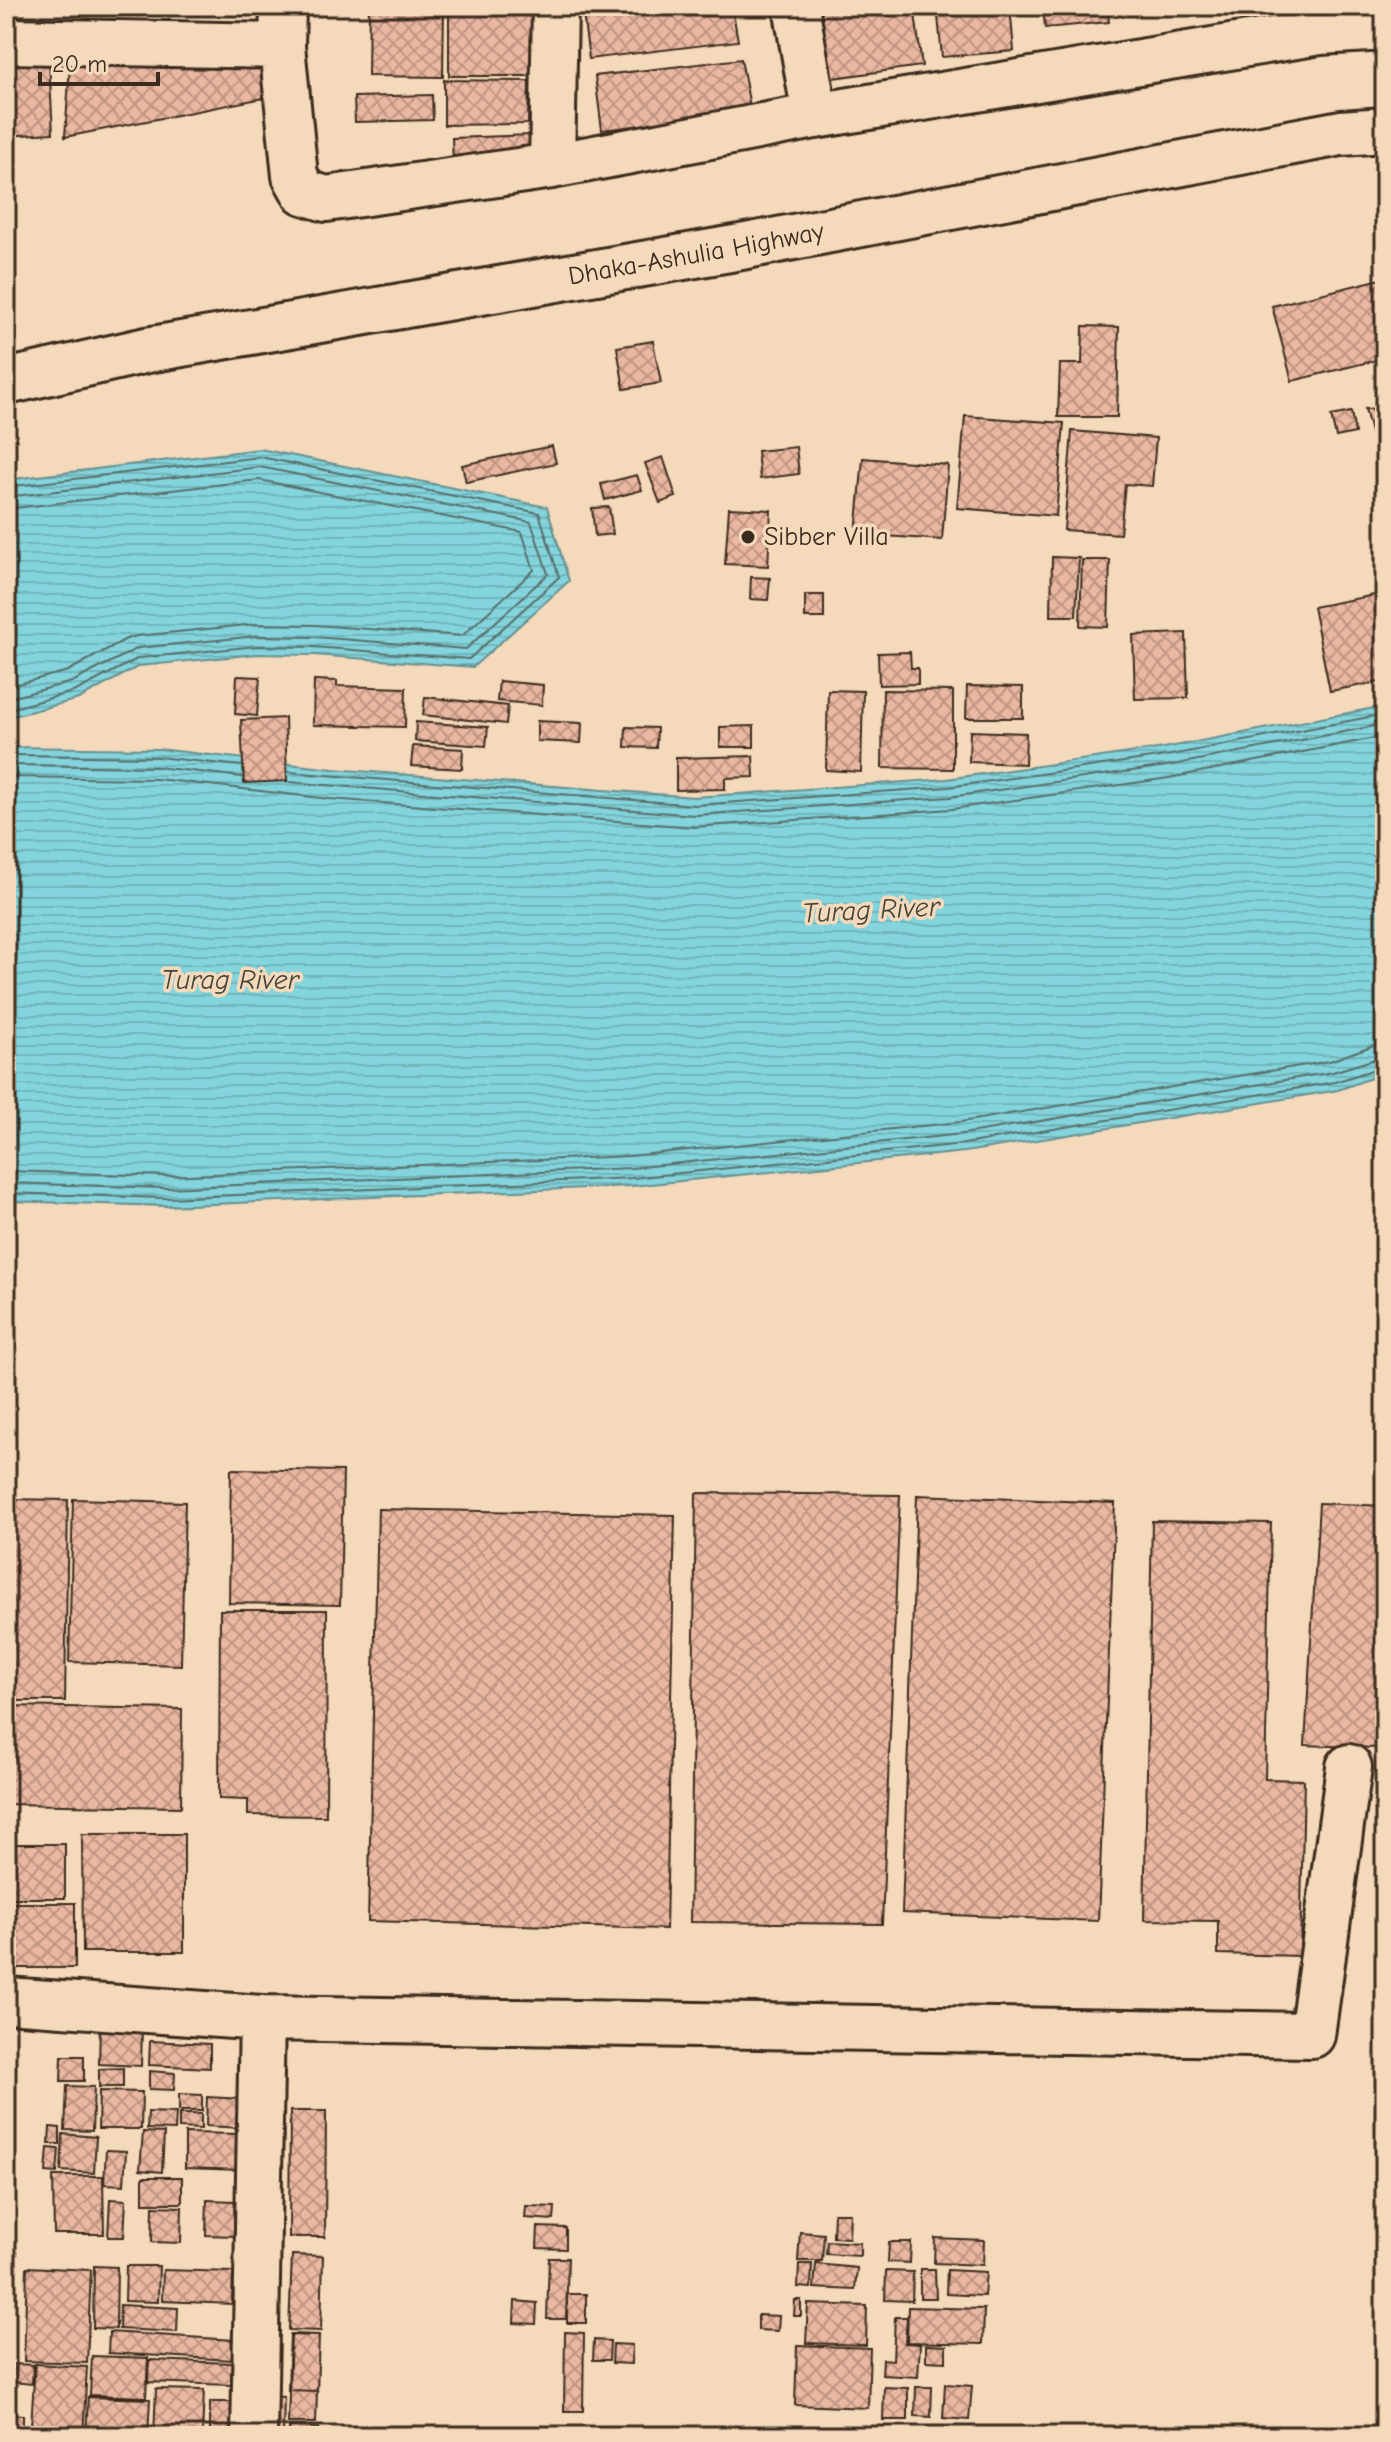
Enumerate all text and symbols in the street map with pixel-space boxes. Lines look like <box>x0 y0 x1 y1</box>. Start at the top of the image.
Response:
scale bar <box>40 36 158 86</box>
text: 20 m <box>52 50 107 78</box>
street label: Dhaka-Ashulia Highway <box>566 216 827 292</box>
place label: Sibber Villa <box>764 522 889 552</box>
marker: Sibber Villa <box>739 528 757 546</box>
water label: Turag River <box>801 890 942 930</box>
water label: Turag River <box>161 964 301 996</box>

